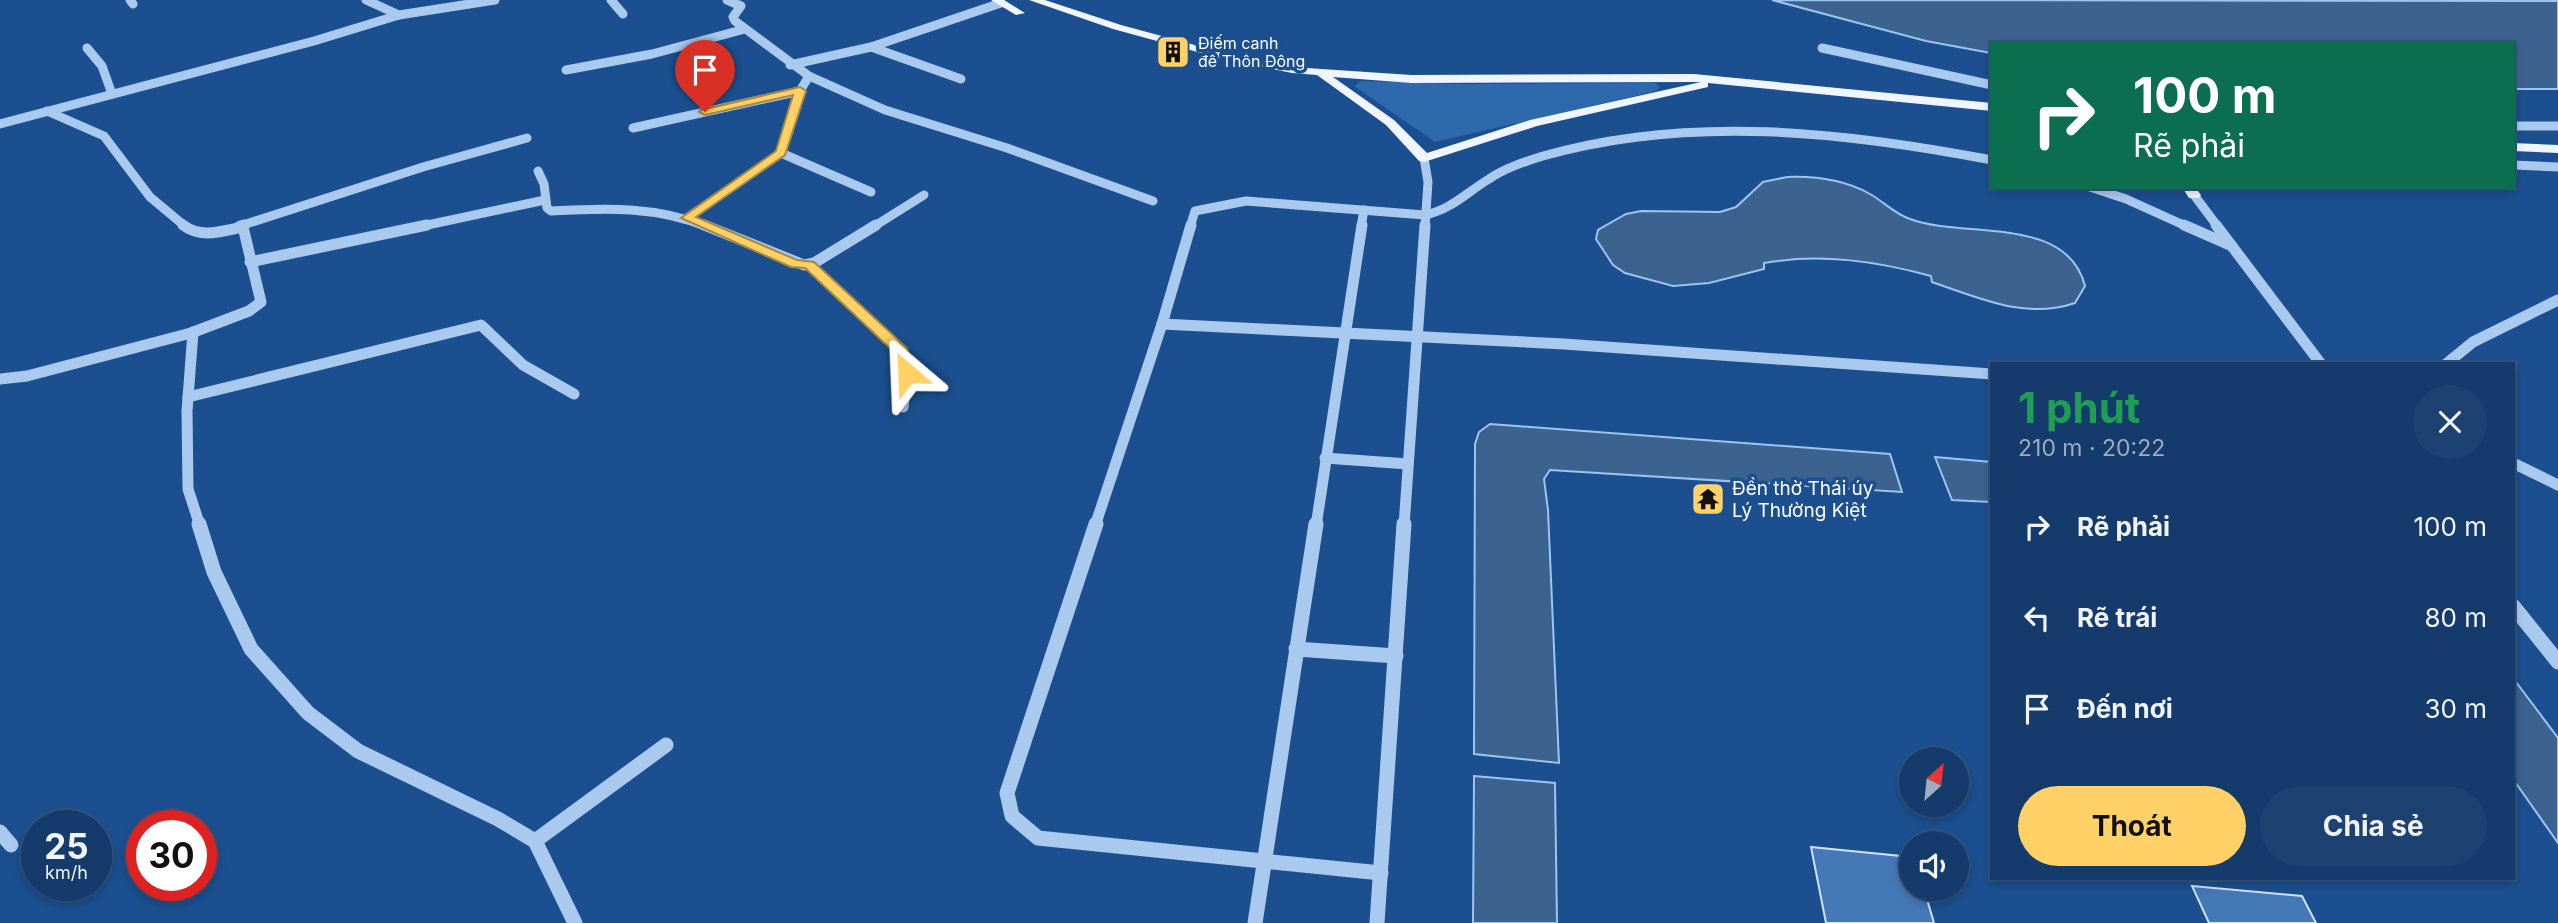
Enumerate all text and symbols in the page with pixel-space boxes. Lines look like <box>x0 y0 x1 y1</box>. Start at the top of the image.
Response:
building icon: Điếm canh đê Thôn Đông <box>1154 33 1192 71</box>
place label: Điếm canh đê Thôn Đông <box>1198 33 1305 71</box>
pin <box>675 40 735 112</box>
icon: arrive <box>686 51 724 89</box>
text: 100 m <box>2133 66 2277 125</box>
icon: right <box>2018 70 2109 161</box>
text: Rẽ phải <box>2133 126 2245 165</box>
position arrow <box>870 336 944 410</box>
text: 1 phút <box>2018 382 2140 433</box>
button: close <box>2413 385 2487 459</box>
text: 210 m · 20:22 <box>2018 434 2165 462</box>
place label: Đền thờ Thái úy Lý Thường Kiệt <box>1732 477 1874 522</box>
temple icon: Đền thờ Thái úy Lý Thường Kiệt <box>1689 480 1727 518</box>
icon: right <box>2018 508 2056 546</box>
text: Rẽ phải <box>2077 511 2170 542</box>
text: 100 m <box>2414 511 2487 542</box>
icon: left <box>2018 599 2056 637</box>
text: Rẽ trái <box>2077 602 2157 633</box>
text: 80 m <box>2424 602 2487 633</box>
icon: arrive <box>2018 690 2056 728</box>
text: Đến nơi <box>2077 693 2173 724</box>
text: 30 m <box>2424 693 2487 724</box>
north arrow <box>1899 747 1969 817</box>
map controls <box>1899 747 1969 901</box>
button: Thoát <box>2018 786 2246 866</box>
button: Chia sẻ <box>2260 786 2487 866</box>
speed limit sign: 30 <box>126 810 217 901</box>
text: 25 <box>44 825 89 867</box>
button: sound <box>1899 831 1969 901</box>
text: km/h <box>45 862 88 883</box>

